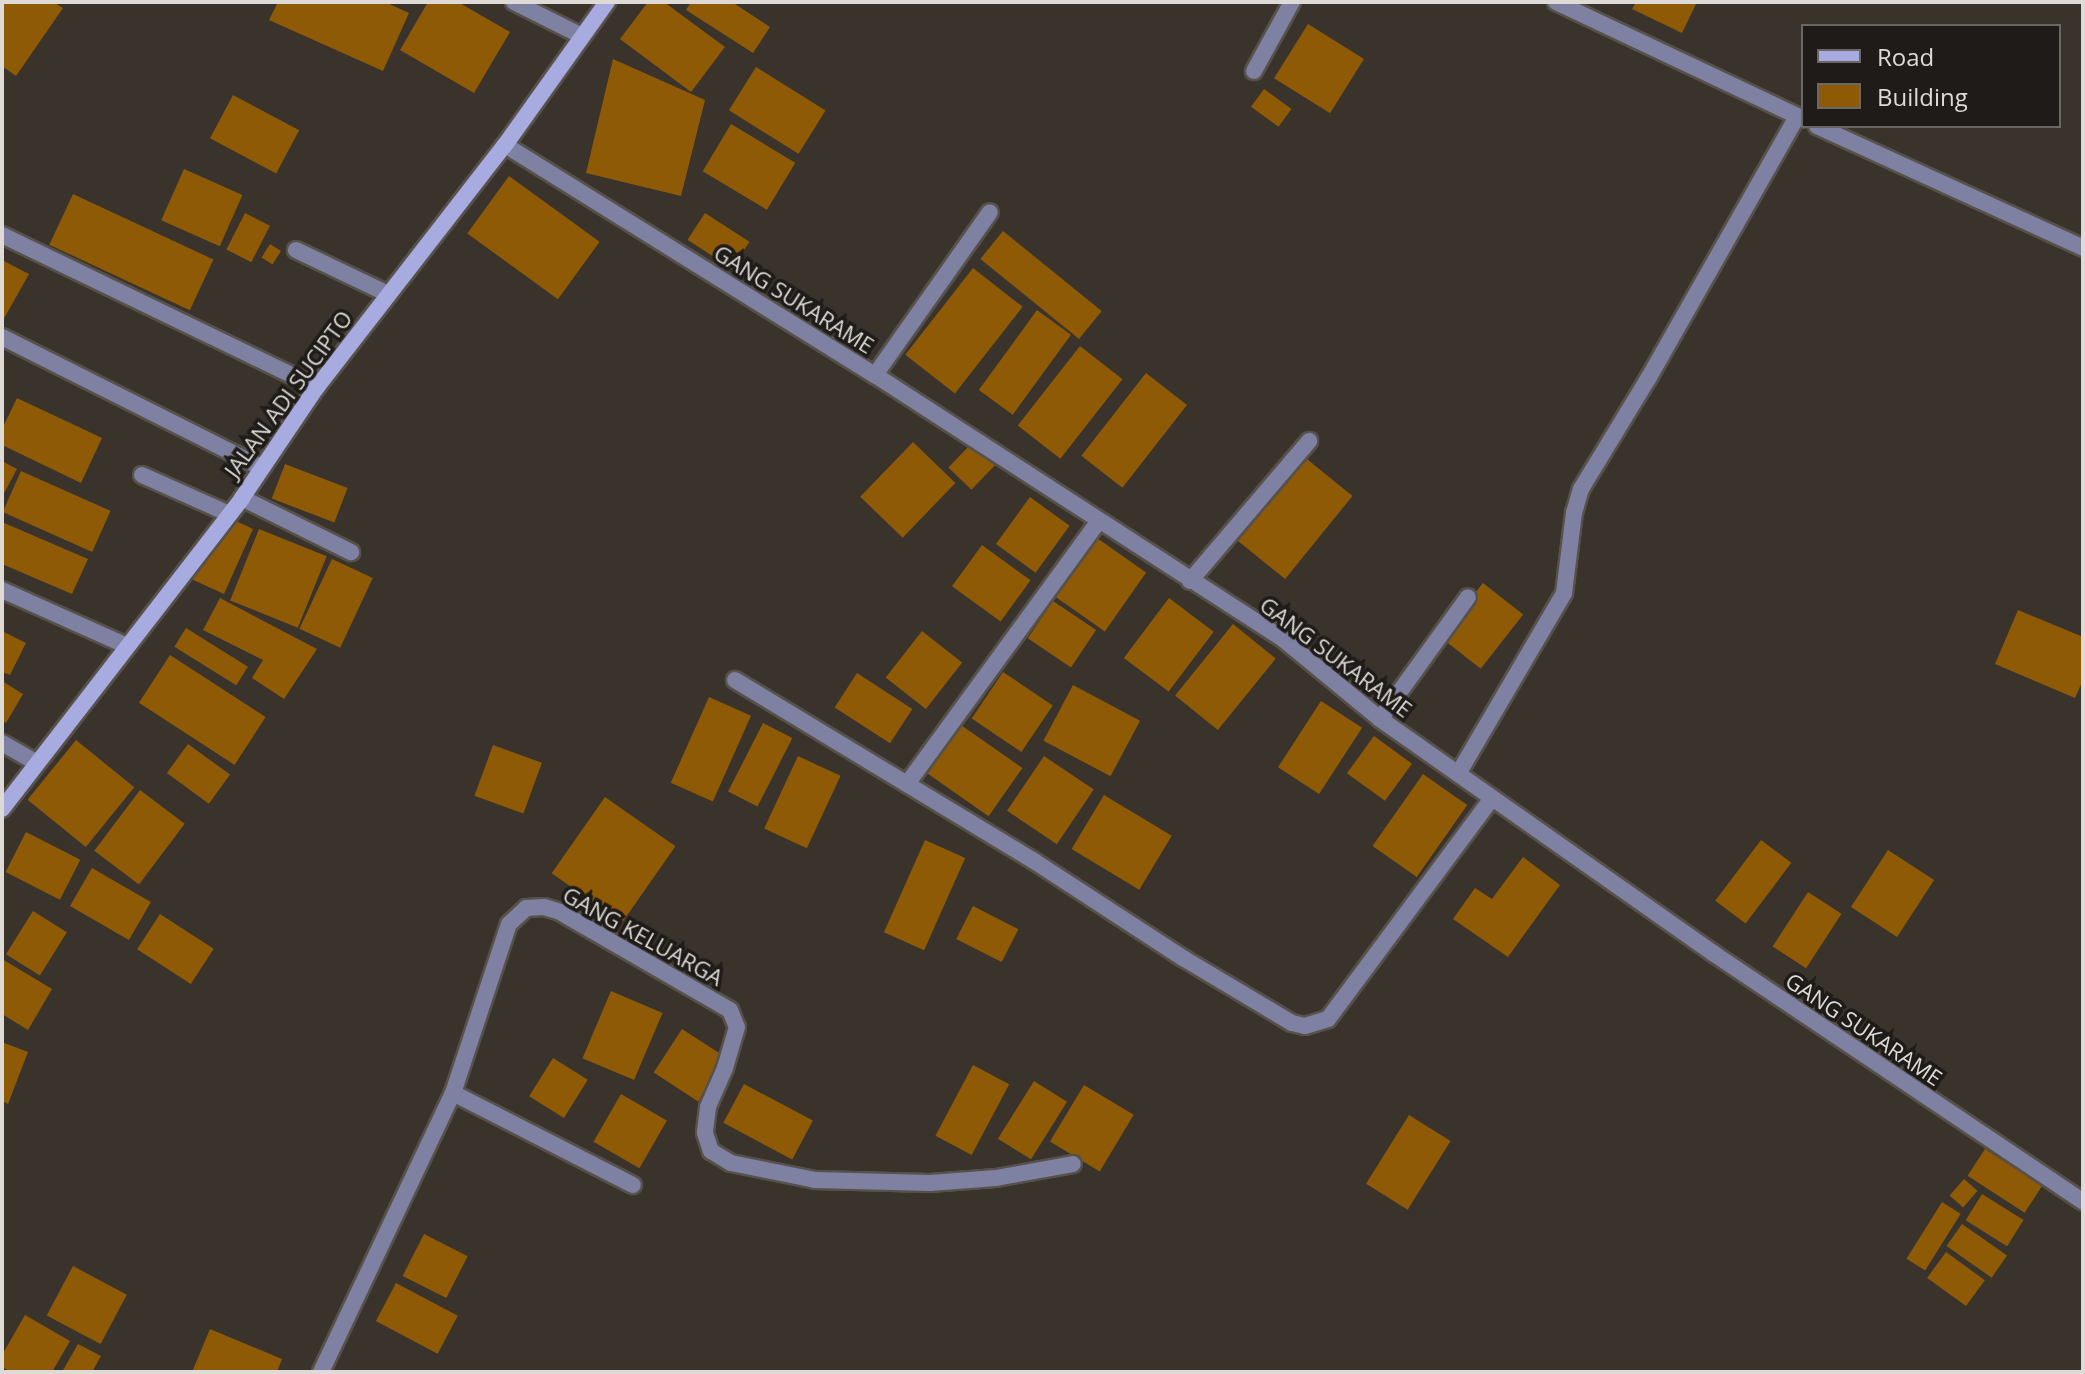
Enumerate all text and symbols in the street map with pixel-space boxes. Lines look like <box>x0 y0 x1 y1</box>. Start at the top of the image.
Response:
legend <box>1801 24 2061 128</box>
text: Road <box>1877 40 1934 73</box>
text: Building <box>1877 80 1968 113</box>
street label: GANG SUKARAME <box>709 239 879 359</box>
street label: JALAN ADI SUCIPTO <box>219 305 357 483</box>
street label: GANG SUKARAME <box>1255 591 1417 723</box>
street label: GANG KELUARGA <box>558 881 728 991</box>
street label: GANG SUKARAME <box>1781 967 1947 1091</box>

